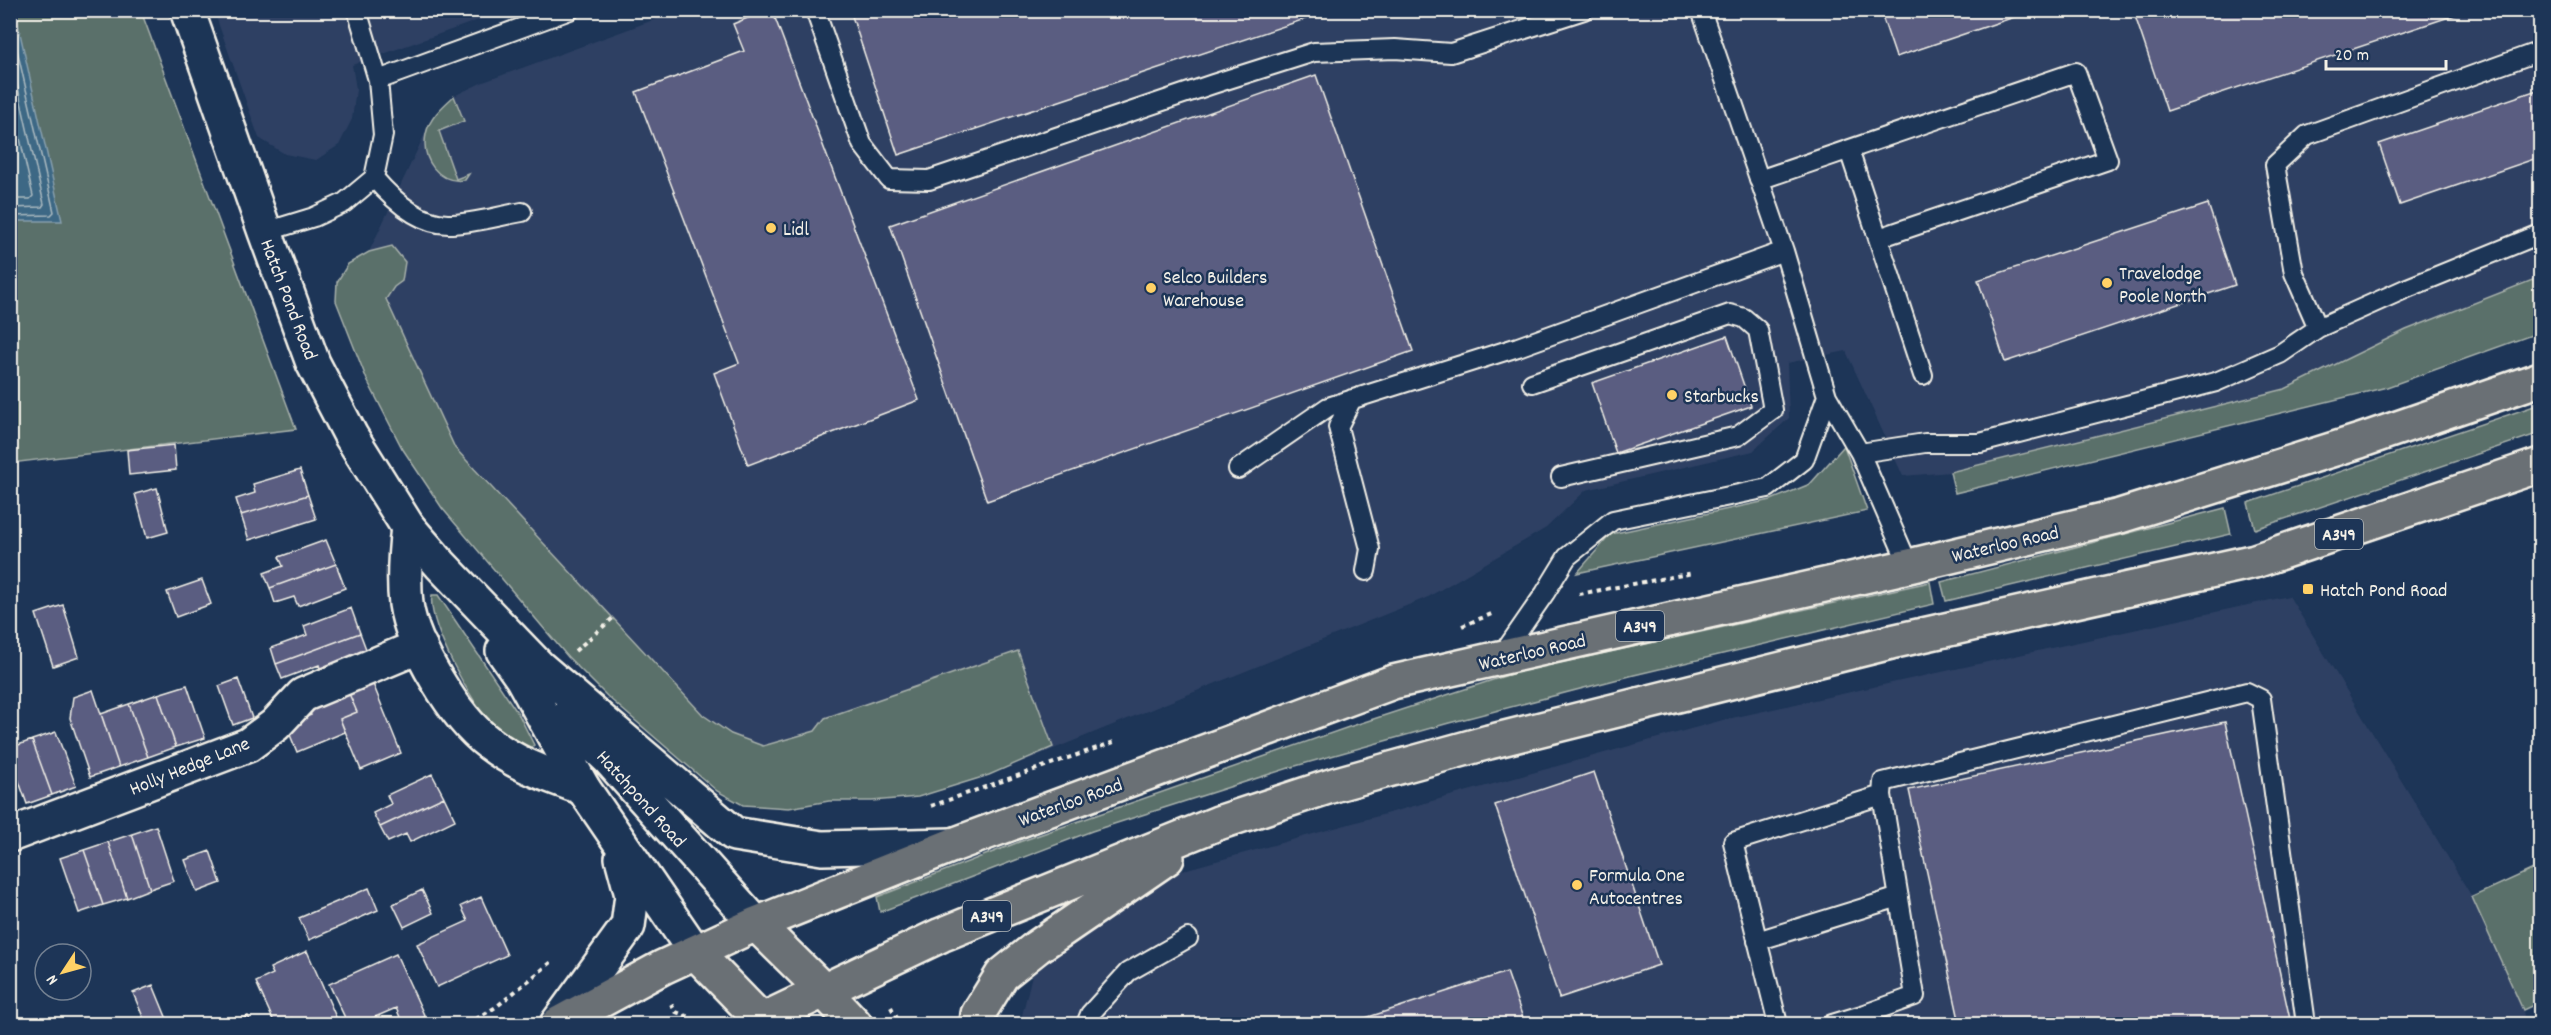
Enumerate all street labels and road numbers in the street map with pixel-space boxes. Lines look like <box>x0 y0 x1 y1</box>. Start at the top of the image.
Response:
street label: Hatch Pond Road <box>251 236 323 365</box>
road number: A349 <box>2315 519 2363 549</box>
street label: Waterloo Road <box>1949 520 2062 572</box>
road number: A349 <box>1616 611 1664 641</box>
street label: Waterloo Road <box>1476 628 1589 680</box>
street label: Holly Hedge Lane <box>126 731 255 805</box>
street label: Hatchpond Road <box>588 745 691 855</box>
street label: Waterloo Road <box>1015 772 1127 836</box>
road number: A349 <box>963 901 1011 931</box>

